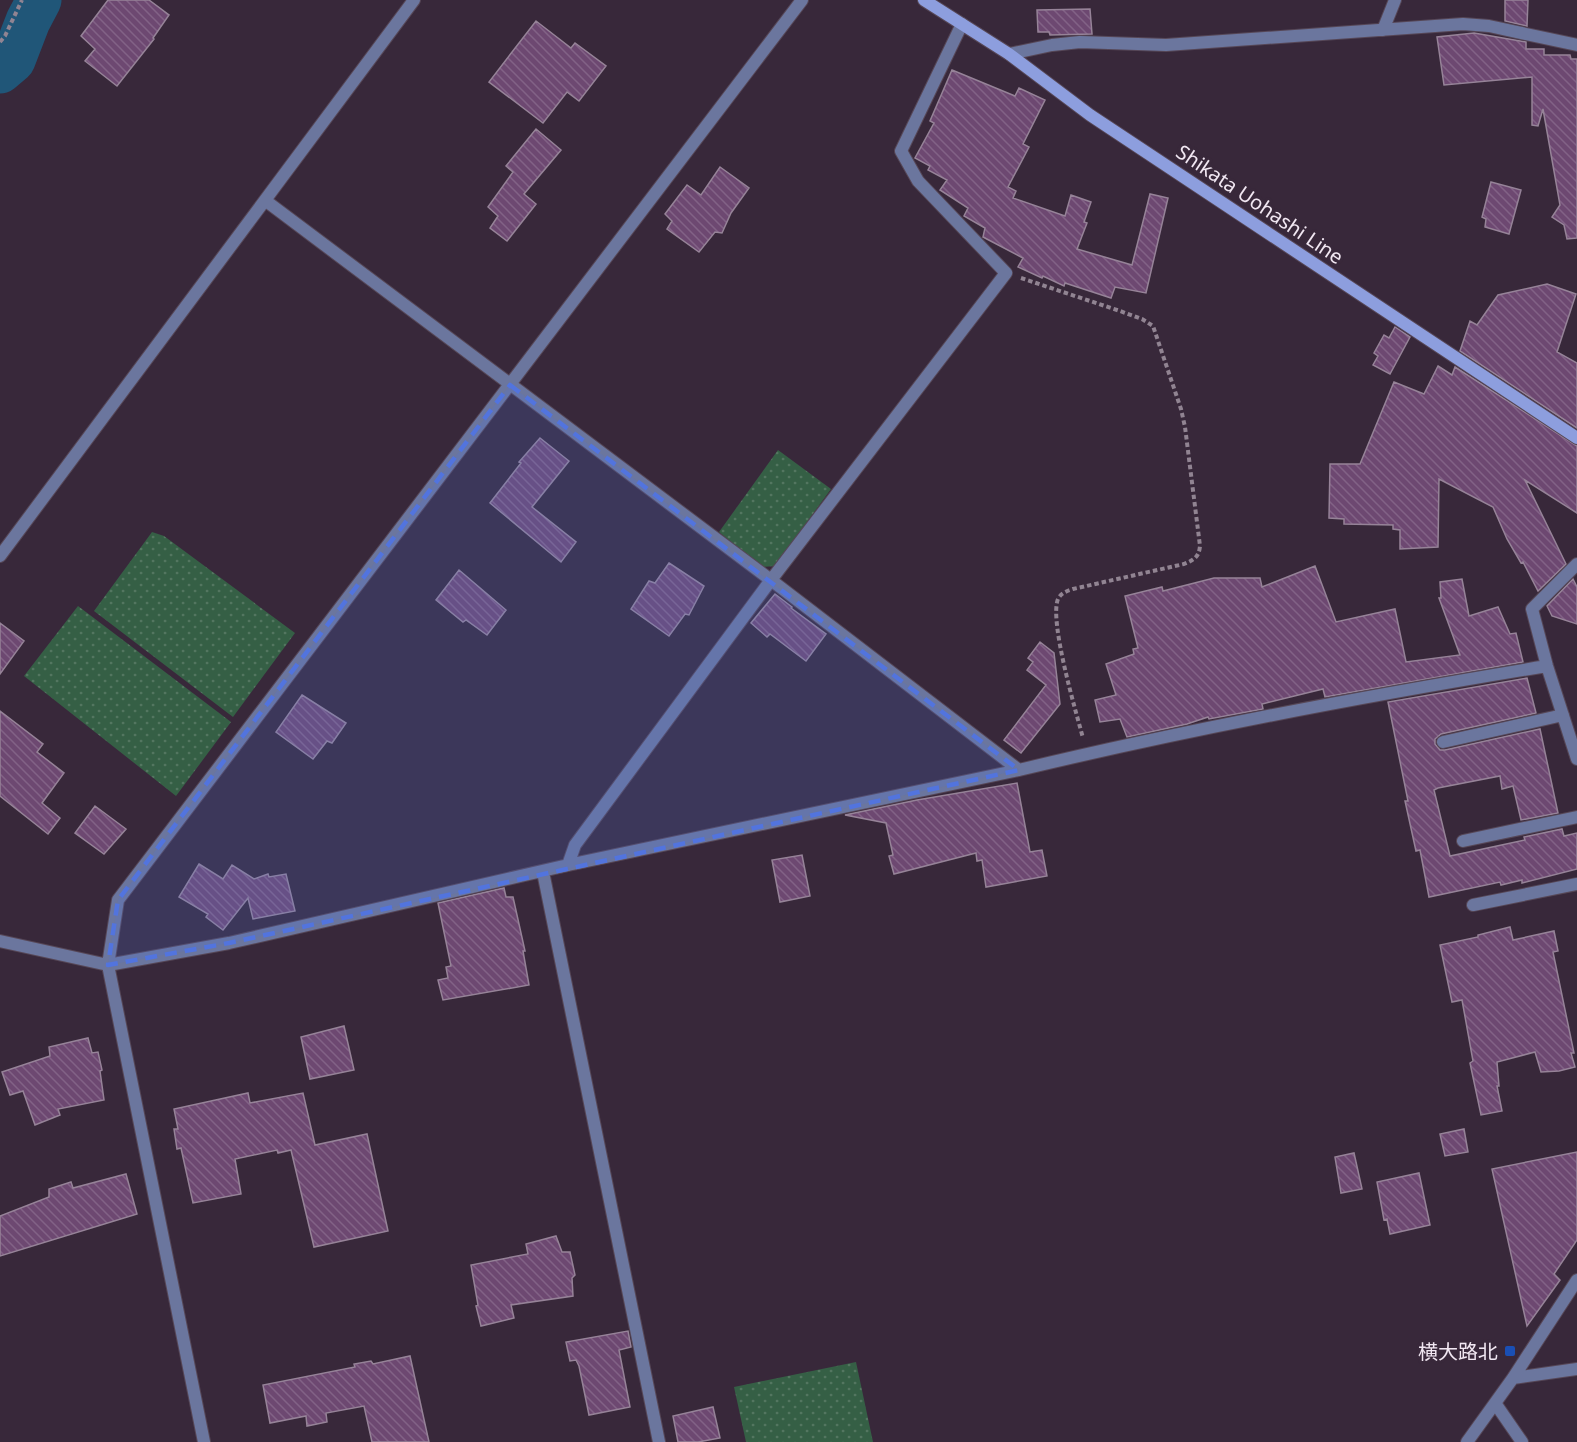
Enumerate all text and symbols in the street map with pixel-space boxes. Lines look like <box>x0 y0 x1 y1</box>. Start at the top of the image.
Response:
street label: Shikata Uohashi Line <box>1171 138 1349 270</box>
place label: 横大路北 <box>1418 1338 1498 1365</box>
marker: 横大路北 <box>1503 1344 1517 1358</box>

